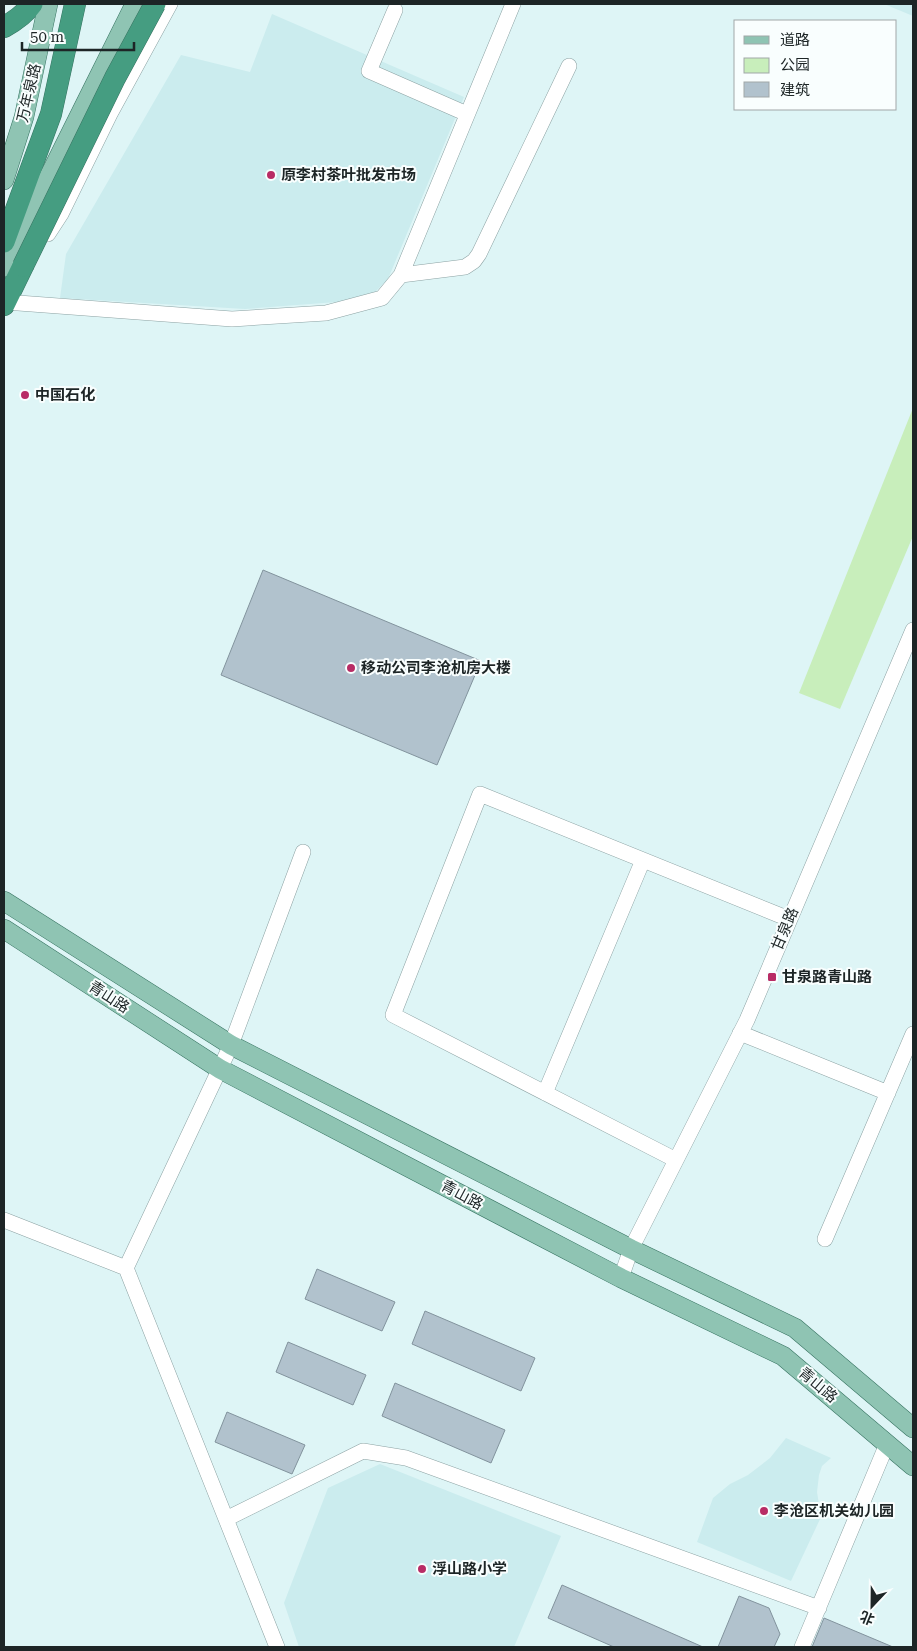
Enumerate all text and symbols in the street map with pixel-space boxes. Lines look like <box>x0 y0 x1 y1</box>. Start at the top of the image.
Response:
scale bar <box>22 20 135 52</box>
legend <box>734 20 897 110</box>
text: 50 m <box>30 28 65 46</box>
text: 道路 <box>780 31 810 49</box>
text: 公园 <box>780 56 810 74</box>
street label: 万年泉路 <box>13 62 45 124</box>
text: 建筑 <box>780 81 810 99</box>
place label: 原李村茶叶批发市场 <box>281 166 416 184</box>
marker: 原李村茶叶批发市场 <box>265 169 277 181</box>
place label: 中国石化 <box>35 386 95 404</box>
marker: 中国石化 <box>19 389 31 401</box>
place label: 移动公司李沧机房大楼 <box>361 659 511 677</box>
marker: 移动公司李沧机房大楼 <box>345 662 357 674</box>
street label: 甘泉路 <box>768 905 802 953</box>
place label: 甘泉路青山路 <box>782 968 872 986</box>
marker: 甘泉路青山路 <box>766 971 778 983</box>
street label: 青山路 <box>85 977 133 1017</box>
street label: 青山路 <box>438 1176 486 1214</box>
street label: 青山路 <box>795 1364 841 1406</box>
place label: 李沧区机关幼儿园 <box>774 1502 894 1520</box>
marker: 李沧区机关幼儿园 <box>758 1505 770 1517</box>
place label: 浮山路小学 <box>432 1560 507 1578</box>
marker: 浮山路小学 <box>416 1563 428 1575</box>
north arrow <box>847 1581 897 1631</box>
text: 北 <box>858 1608 877 1628</box>

